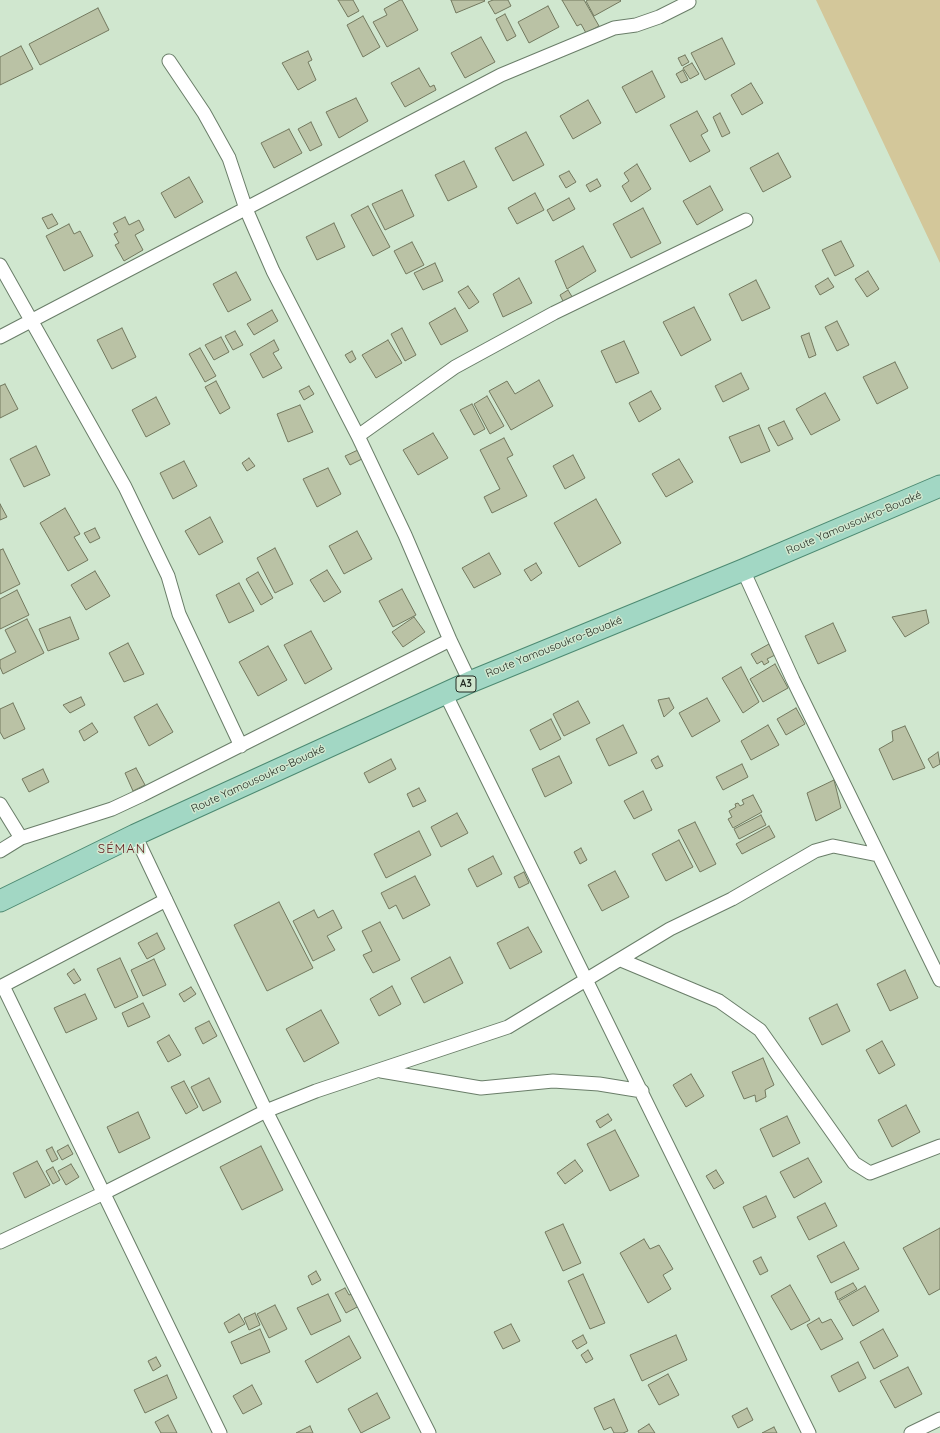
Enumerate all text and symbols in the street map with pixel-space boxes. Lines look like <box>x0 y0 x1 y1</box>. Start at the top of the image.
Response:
street label: Route Yamousoukro-Bouaké <box>784 488 924 558</box>
street label: Route Yamousoukro-Bouaké <box>484 614 624 680</box>
road number: A3 <box>456 676 476 692</box>
street label: Route Yamousoukro-Bouaké <box>189 742 327 816</box>
district label: SÉMAN <box>98 841 146 857</box>

